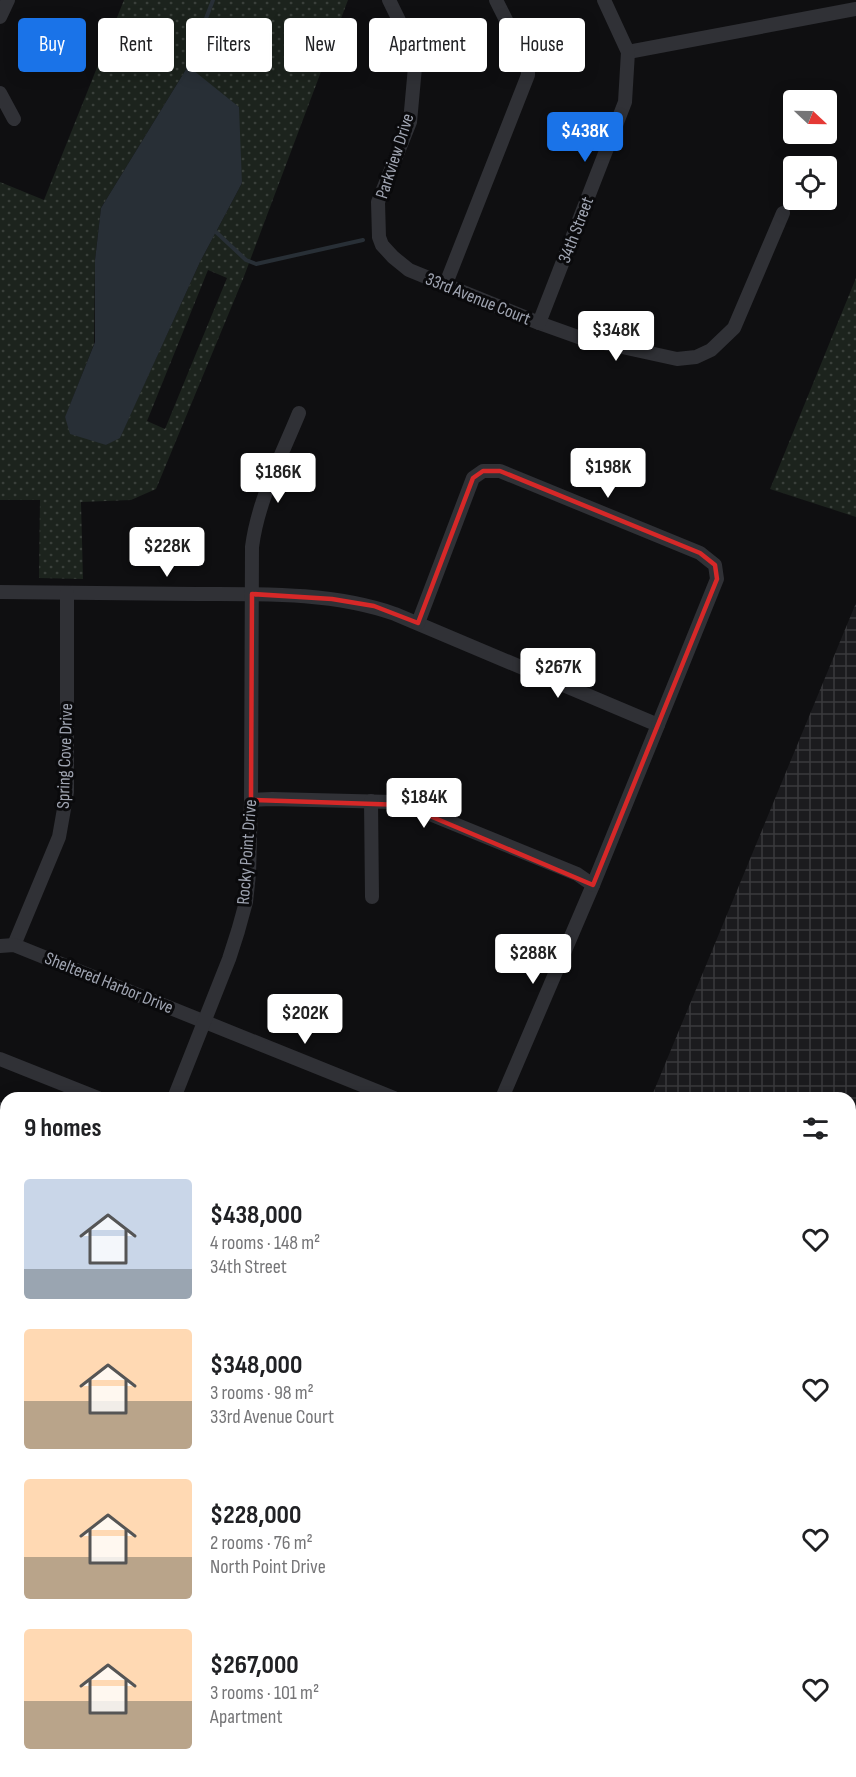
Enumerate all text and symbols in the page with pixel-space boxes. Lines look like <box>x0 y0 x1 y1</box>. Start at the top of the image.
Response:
chip: Buy <box>18 18 86 72</box>
chip: Rent <box>98 18 174 72</box>
chip: Filters <box>186 18 272 72</box>
chip: New <box>284 18 357 72</box>
chip: Apartment <box>369 18 487 72</box>
chip: House <box>499 18 585 72</box>
north arrow <box>783 90 837 144</box>
map controls <box>783 90 837 210</box>
street label: Parkview Drive <box>371 111 419 201</box>
pin: $438K <box>543 112 627 163</box>
text: $438K <box>561 119 609 143</box>
button: locate <box>783 156 837 210</box>
street label: 34th Street <box>554 193 598 266</box>
street label: 33rd Avenue Court <box>422 268 534 330</box>
pin: $348K <box>574 311 658 362</box>
text: $348K <box>592 318 640 342</box>
pin: $198K <box>566 448 650 499</box>
pin: $186K <box>236 453 320 504</box>
text: $198K <box>585 455 631 479</box>
text: $186K <box>255 460 301 484</box>
pin: $228K <box>125 527 209 578</box>
text: $228K <box>143 534 191 558</box>
pin: $267K <box>516 648 600 699</box>
text: $267K <box>534 655 582 679</box>
street label: Spring Cove Drive <box>53 703 77 809</box>
pin: $184K <box>382 778 466 829</box>
text: $184K <box>401 785 447 809</box>
street label: Rocky Point Drive <box>233 799 261 905</box>
pin: $288K <box>491 934 575 985</box>
text: $288K <box>509 941 557 965</box>
street label: Sheltered Harbor Drive <box>42 948 176 1018</box>
pin: $202K <box>263 994 347 1045</box>
text: $202K <box>281 1001 329 1025</box>
icon: filters <box>799 1112 832 1145</box>
text: 9 homes <box>24 1113 102 1144</box>
text: $438,000 <box>210 1200 302 1231</box>
icon: home <box>72 1203 144 1275</box>
icon: heart <box>799 1223 832 1256</box>
text: 4 rooms · 148 m² <box>210 1231 320 1255</box>
text: 34th Street <box>210 1255 287 1279</box>
text: $348,000 <box>210 1350 302 1381</box>
icon: home <box>72 1353 144 1425</box>
icon: heart <box>799 1373 832 1406</box>
text: 3 rooms · 98 m² <box>210 1381 314 1405</box>
text: 33rd Avenue Court <box>210 1405 334 1429</box>
text: $228,000 <box>210 1500 301 1531</box>
icon: home <box>72 1503 144 1575</box>
icon: heart <box>799 1523 832 1556</box>
text: 2 rooms · 76 m² <box>210 1531 313 1555</box>
text: North Point Drive <box>210 1555 326 1579</box>
text: $267,000 <box>210 1650 299 1681</box>
icon: home <box>72 1653 144 1725</box>
icon: heart <box>799 1673 832 1706</box>
text: 3 rooms · 101 m² <box>210 1681 319 1705</box>
text: Apartment <box>210 1705 283 1729</box>

